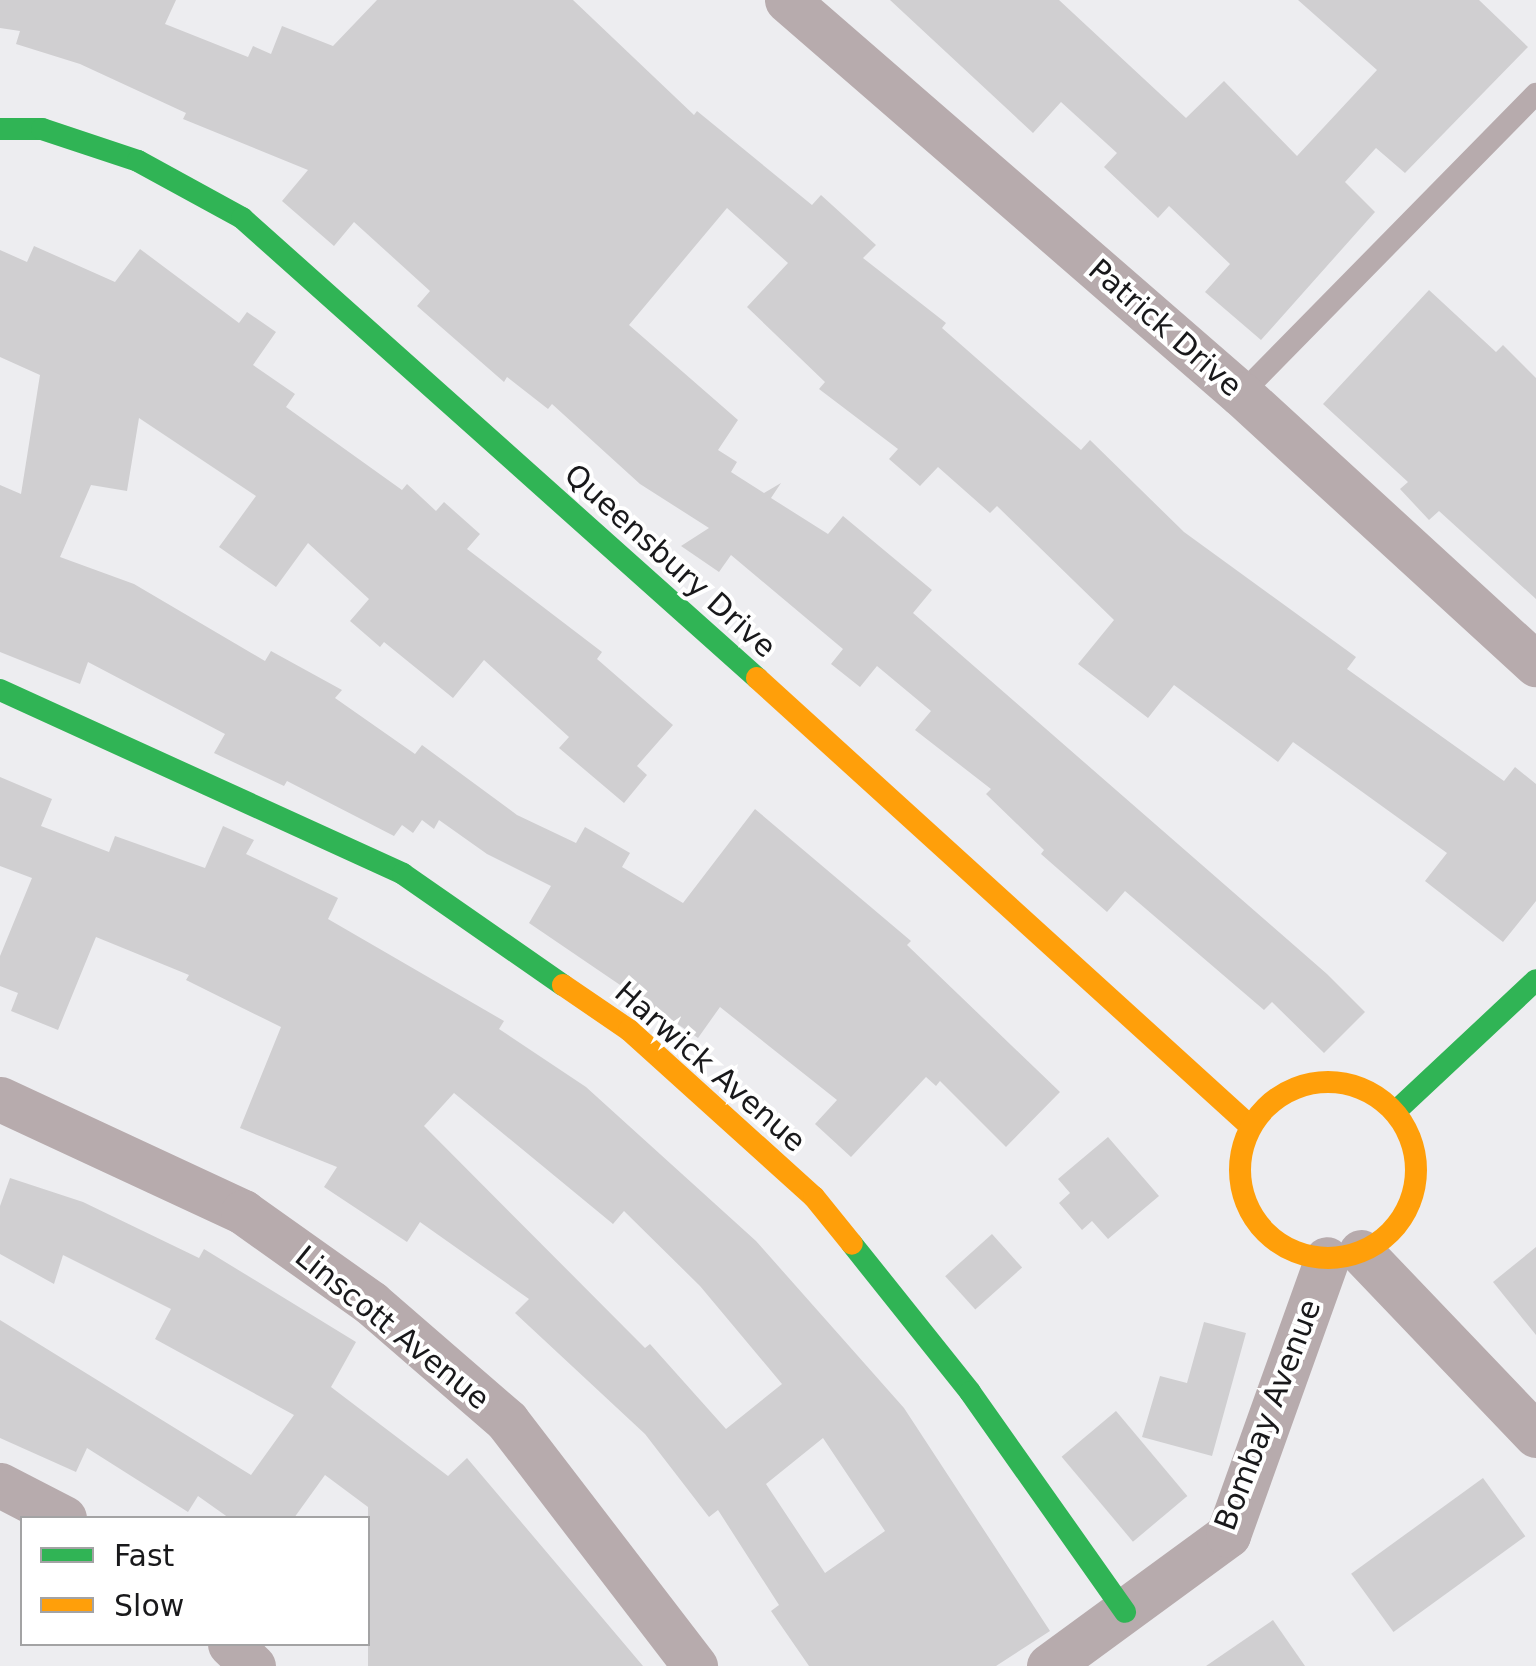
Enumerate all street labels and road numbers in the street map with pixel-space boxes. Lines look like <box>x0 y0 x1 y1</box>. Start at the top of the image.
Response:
street label: Patrick Drive <box>1081 252 1249 404</box>
street label: Queensbury Drive <box>557 457 783 665</box>
street label: Harwick Avenue <box>607 974 813 1160</box>
street label: Linscott Avenue <box>288 1239 496 1417</box>
street label: Bombay Avenue <box>1207 1294 1329 1536</box>

